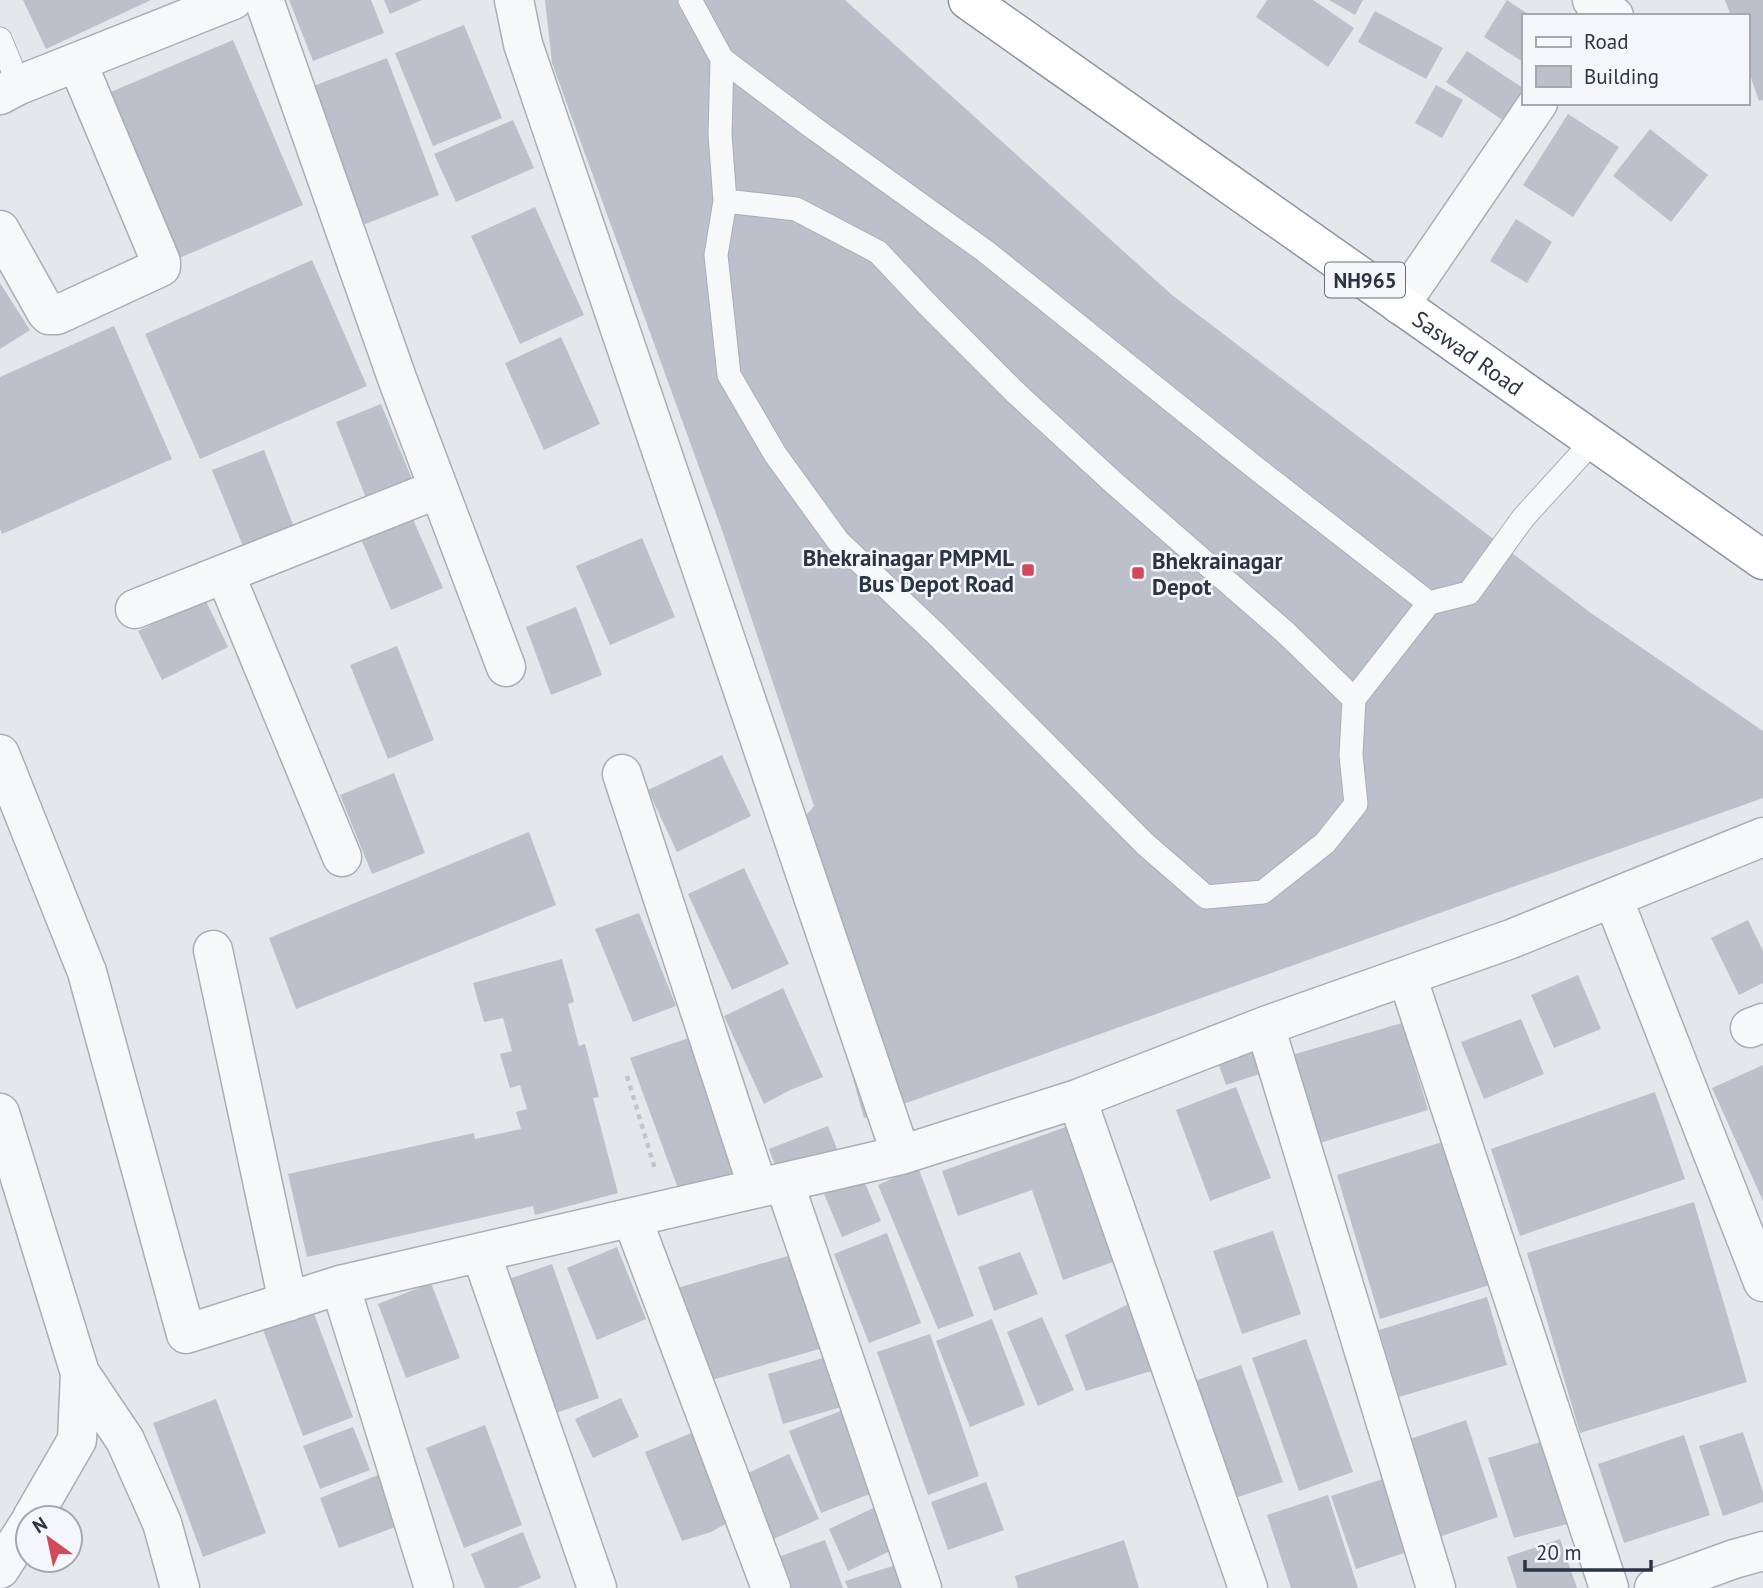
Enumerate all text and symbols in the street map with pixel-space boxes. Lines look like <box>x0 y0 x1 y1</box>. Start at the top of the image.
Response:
legend <box>1522 14 1749 105</box>
text: Road <box>1584 28 1628 55</box>
text: Building <box>1584 63 1659 90</box>
road number: NH965 <box>1325 262 1405 298</box>
street label: Saswad Road <box>1407 303 1529 401</box>
place label: Bhekrainagar PMPML Bus Depot Road <box>803 543 1014 598</box>
place label: Bhekrainagar Depot <box>1152 546 1283 601</box>
marker: Bhekrainagar PMPML Bus Depot Road <box>1020 562 1036 578</box>
marker: Bhekrainagar Depot <box>1130 565 1146 581</box>
north arrow <box>14 1504 84 1574</box>
text: N <box>28 1511 52 1538</box>
scale bar <box>1525 1528 1651 1572</box>
text: 20 m <box>1536 1539 1582 1566</box>

